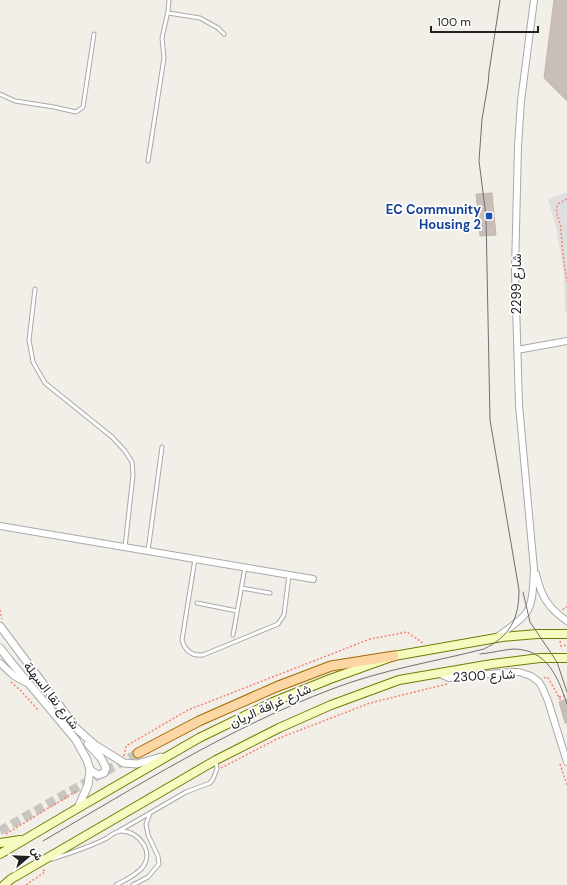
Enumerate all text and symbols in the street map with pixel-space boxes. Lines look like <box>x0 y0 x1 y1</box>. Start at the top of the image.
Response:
scale bar <box>431 8 538 34</box>
text: 100 m <box>437 14 471 30</box>
place label: EC Community Housing 2 <box>386 201 481 233</box>
marker: EC Community Housing 2 <box>484 211 494 221</box>
street label: شارع 2299 <box>508 254 526 314</box>
street label: شارع نقا السهلة <box>19 658 83 733</box>
street label: شارع 2300 <box>452 665 516 687</box>
street label: شارع غرافة الريان <box>227 680 314 732</box>
north arrow <box>8 837 48 877</box>
text: ش <box>29 845 46 862</box>

